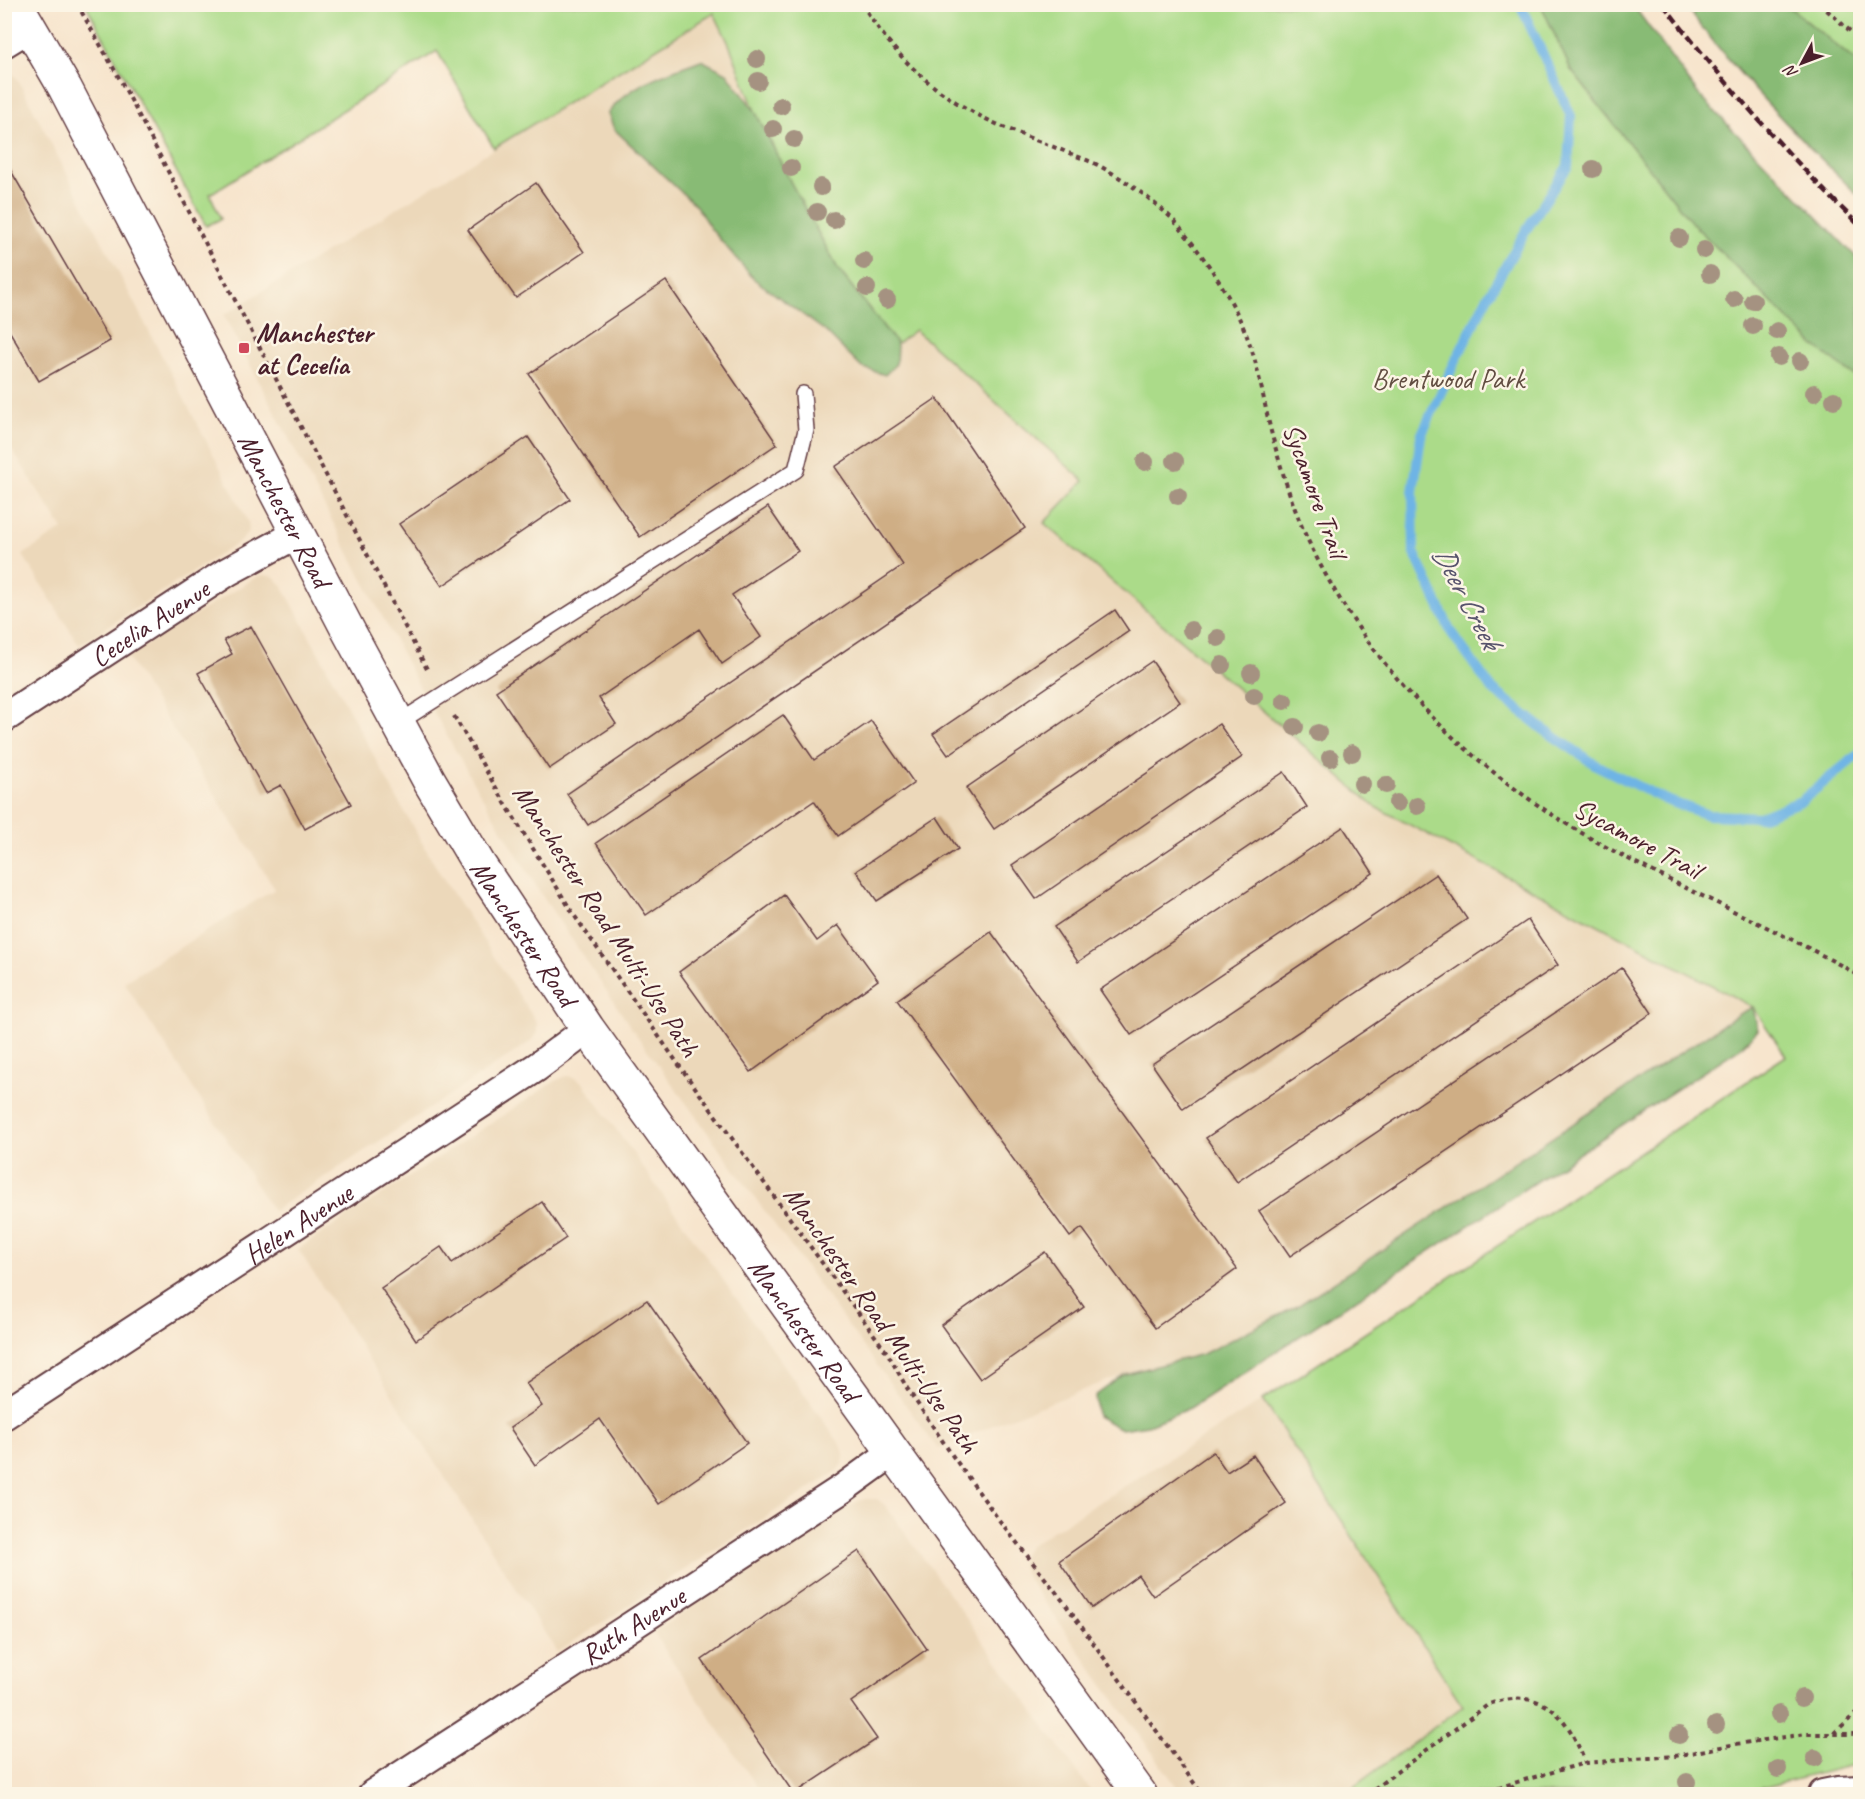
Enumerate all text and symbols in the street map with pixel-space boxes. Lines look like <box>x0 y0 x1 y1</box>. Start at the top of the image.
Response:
north arrow <box>1772 33 1832 93</box>
text: N <box>1779 60 1802 82</box>
place label: Manchester at Cecelia <box>256 315 376 382</box>
marker: Manchester at Cecelia <box>237 341 251 355</box>
park label: Brentwood Park <box>1372 361 1527 396</box>
street label: Sycamore Trail <box>1275 418 1358 567</box>
street label: Manchester Road <box>230 427 341 596</box>
water label: Deer Creek <box>1424 539 1513 660</box>
street label: Cecelia Avenue <box>84 570 217 675</box>
street label: Manchester Road Multi-Use Path <box>506 777 708 1063</box>
street label: Sycamore Trail <box>1568 790 1712 889</box>
street label: Manchester Road <box>465 853 585 1013</box>
street label: Helen Avenue <box>237 1174 361 1272</box>
street label: Manchester Road Multi-Use Path <box>777 1179 987 1459</box>
street label: Manchester Road <box>742 1252 868 1408</box>
street label: Ruth Avenue <box>574 1578 694 1672</box>

